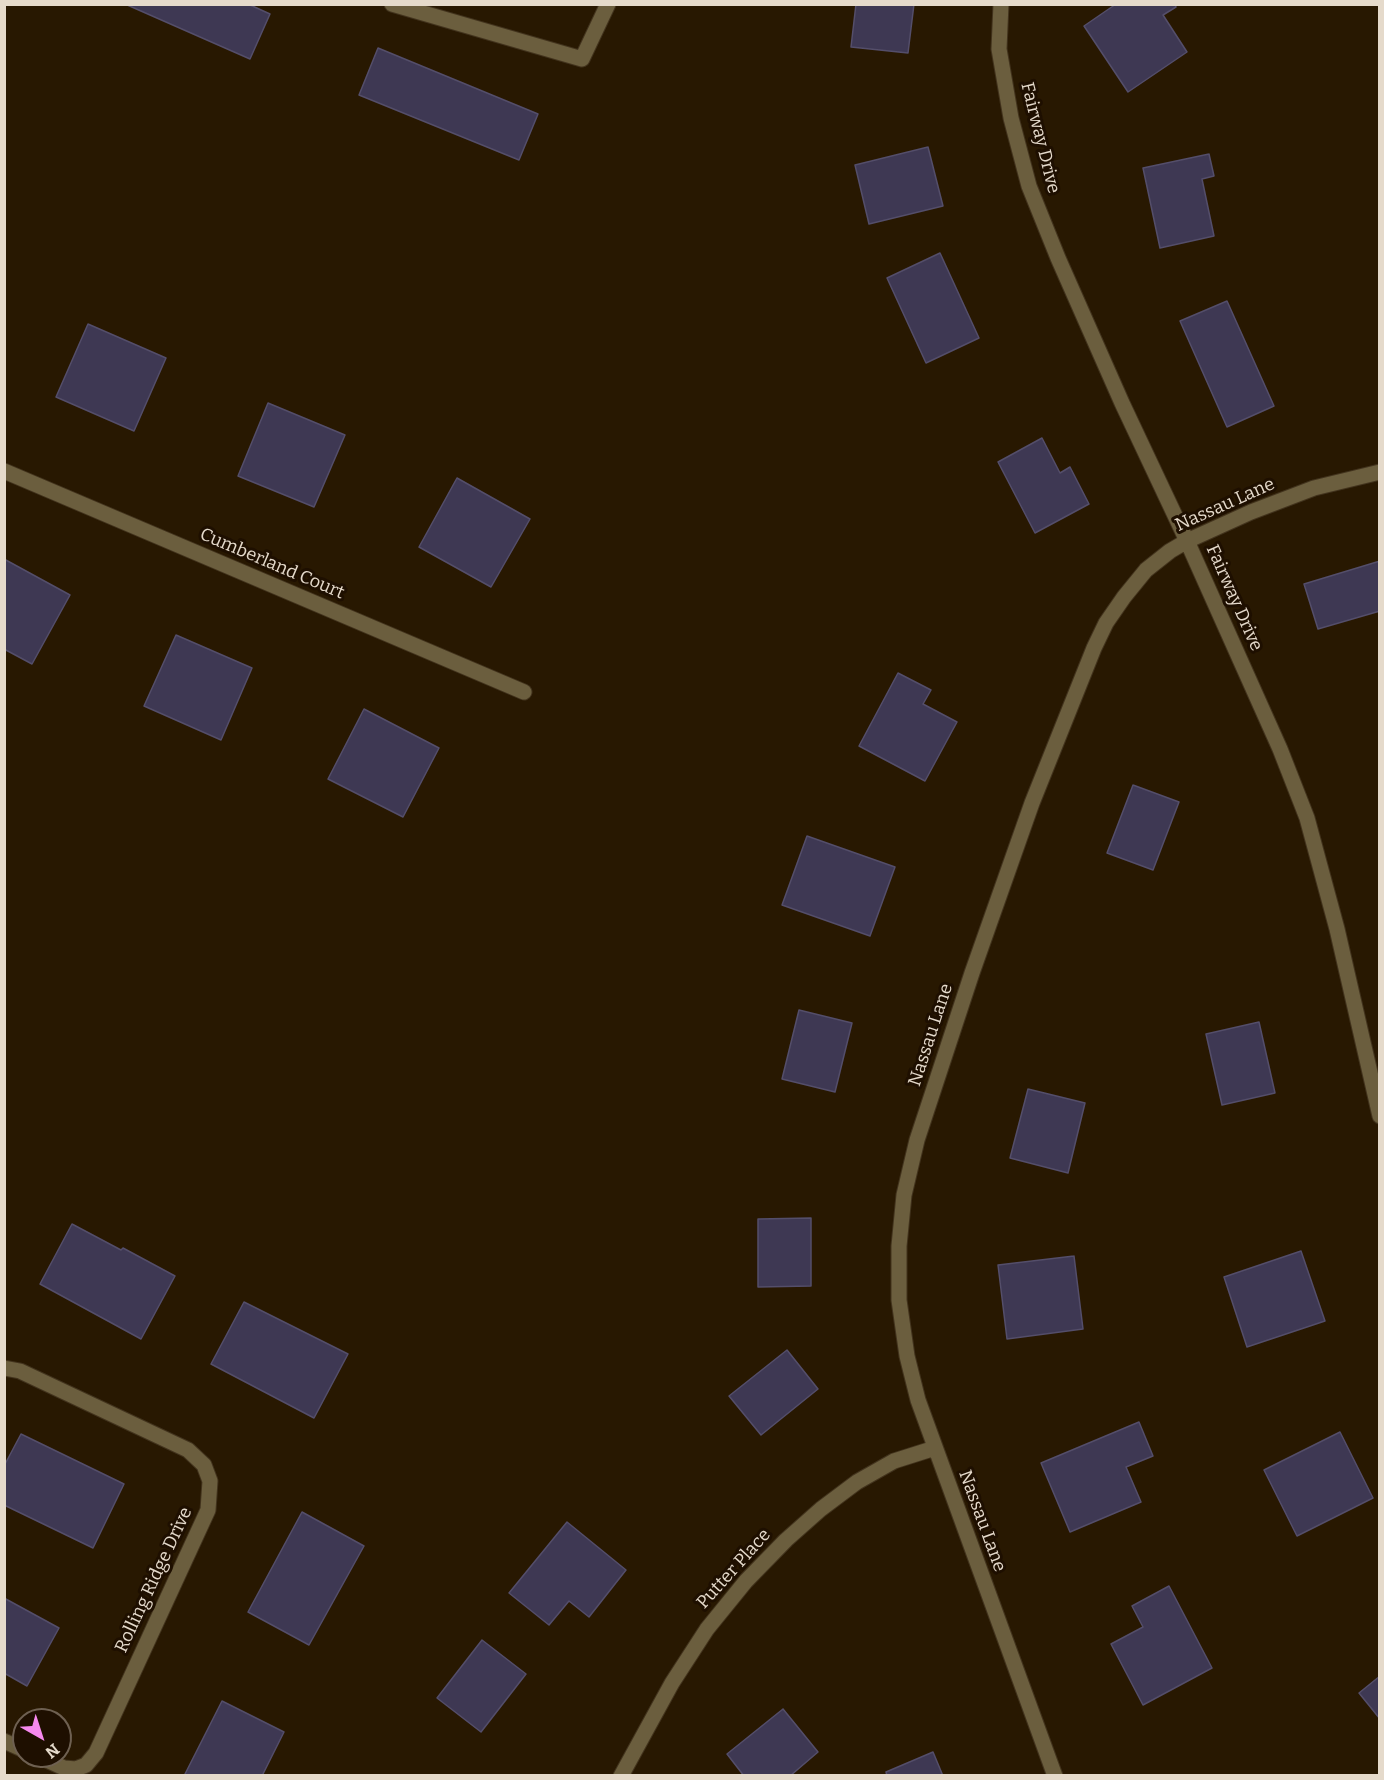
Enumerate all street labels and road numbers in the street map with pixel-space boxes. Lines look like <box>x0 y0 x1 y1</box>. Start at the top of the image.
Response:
street label: Fairway Drive <box>1016 80 1064 196</box>
street label: Nassau Lane <box>1172 473 1278 537</box>
street label: Cumberland Court <box>196 524 348 604</box>
street label: Fairway Drive <box>1201 542 1267 654</box>
street label: Nassau Lane <box>904 981 958 1089</box>
street label: Nassau Lane <box>954 1467 1010 1575</box>
street label: Rolling Ridge Drive <box>111 1504 197 1656</box>
street label: Putter Place <box>693 1525 775 1613</box>

